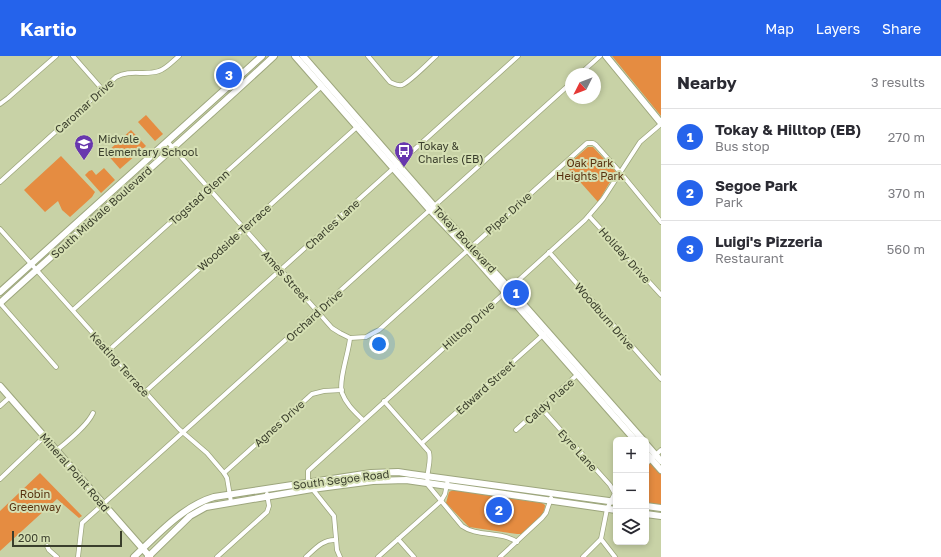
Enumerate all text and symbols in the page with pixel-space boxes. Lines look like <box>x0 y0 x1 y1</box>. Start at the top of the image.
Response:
text: Kartio <box>20 17 77 40</box>
text: Map <box>765 20 794 37</box>
text: Layers <box>816 20 860 37</box>
text: Share <box>882 20 921 37</box>
pin: 3 <box>216 60 242 90</box>
north arrow <box>565 68 601 104</box>
text: Nearby <box>677 72 737 93</box>
text: 3 results <box>871 74 925 90</box>
street label: Caromar Drive <box>52 76 116 136</box>
text: Tokay & Hilltop (EB) <box>715 120 861 138</box>
text: 1 <box>687 129 693 145</box>
text: 270 m <box>888 129 925 145</box>
place label: Midvale Elementary School <box>98 132 198 158</box>
school or university icon: Midvale Elementary School <box>73 133 95 161</box>
text: Bus stop <box>715 138 770 154</box>
place label: Tokay & Charles (EB) <box>418 139 484 165</box>
bus stop icon: Tokay & Charles (EB) <box>393 140 415 168</box>
park label: Oak Park Heights Park <box>556 156 624 182</box>
street label: South Midvale Boulevard <box>48 163 154 261</box>
street label: Togstad Glenn <box>166 167 232 227</box>
text: Segoe Park <box>715 176 798 194</box>
text: 2 <box>686 185 694 201</box>
text: 370 m <box>888 185 925 201</box>
street label: Piper Drive <box>482 189 534 237</box>
text: Park <box>715 194 743 210</box>
street label: Charles Lane <box>302 196 362 252</box>
street label: Woodside Terrace <box>195 201 273 273</box>
street label: Tokay Boulevard <box>431 203 499 275</box>
street label: Holiday Drive <box>597 225 653 285</box>
text: Luigi's Pizzeria <box>715 232 823 250</box>
text: 3 <box>686 241 694 257</box>
text: 560 m <box>887 241 925 257</box>
street label: Ames Street <box>260 248 312 304</box>
text: Restaurant <box>715 250 784 266</box>
pin: 1 <box>503 278 529 308</box>
street label: Woodburn Drive <box>572 280 638 352</box>
street label: Orchard Drive <box>283 286 345 344</box>
street label: Hilltop Drive <box>439 298 497 352</box>
street label: Keating Terrace <box>87 329 153 399</box>
your location <box>369 334 389 354</box>
street label: Edward Street <box>453 357 517 417</box>
street label: Caldy Place <box>522 375 576 427</box>
street label: Agnes Drive <box>251 397 307 449</box>
street label: Eyre Lane <box>556 426 600 474</box>
street label: Mineral Point Road <box>37 430 113 514</box>
map controls <box>613 437 649 545</box>
button: + <box>613 437 649 473</box>
street label: South Segoe Road <box>292 467 390 491</box>
button: − <box>613 473 649 509</box>
park label: Robin Greenway <box>9 487 61 513</box>
pin: 2 <box>486 495 512 525</box>
button: layers <box>613 509 649 545</box>
scale bar <box>12 529 122 548</box>
text: 200 m <box>18 531 51 544</box>

